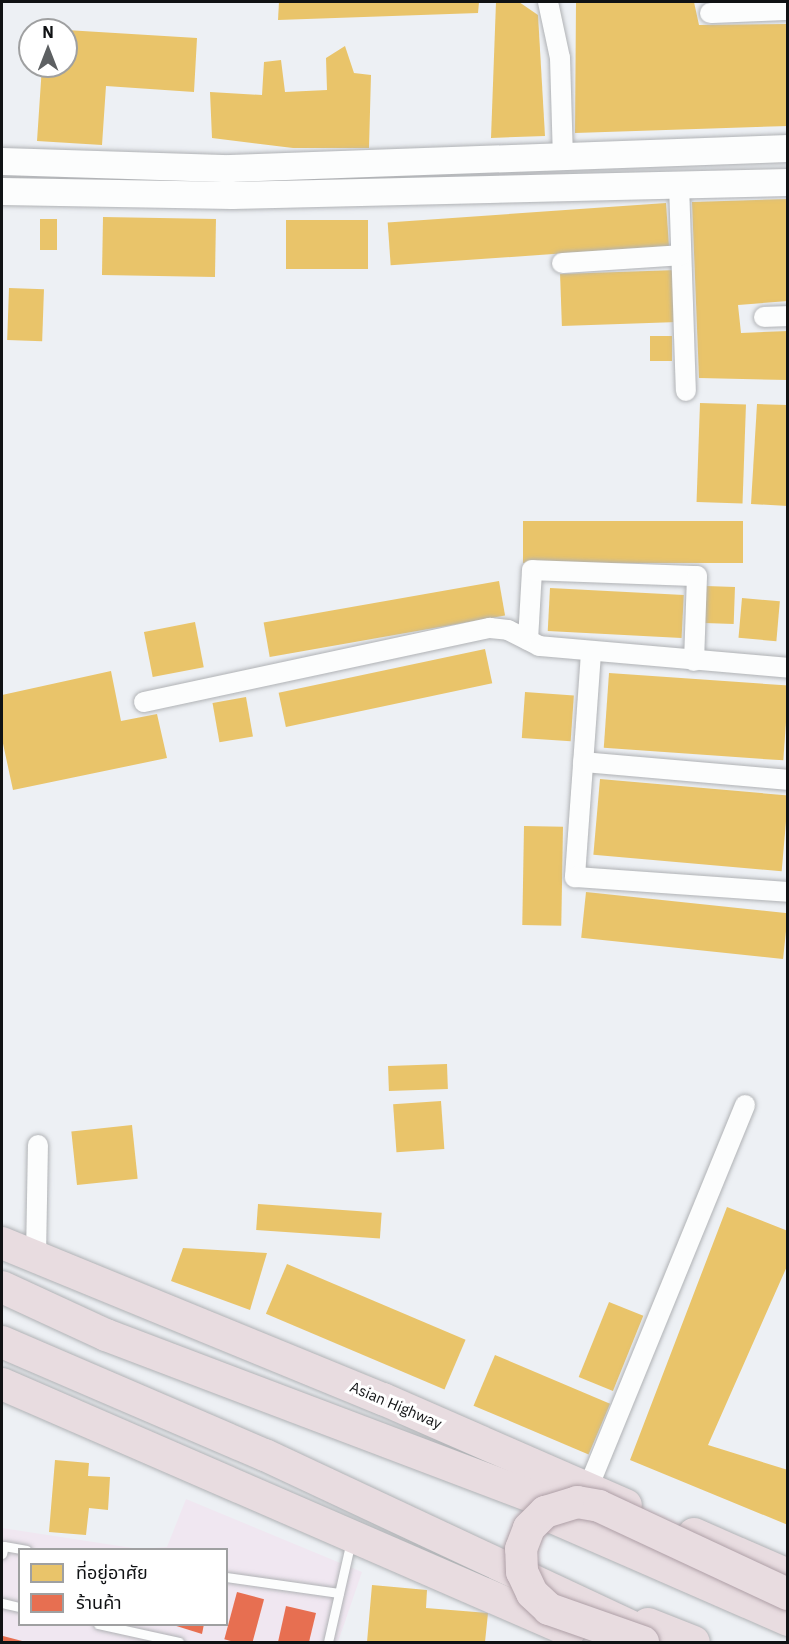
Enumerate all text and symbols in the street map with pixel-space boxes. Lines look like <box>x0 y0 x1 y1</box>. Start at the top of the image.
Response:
north arrow <box>18 18 78 78</box>
text: N <box>42 22 54 42</box>
street label: Asian Highway <box>347 1378 445 1432</box>
legend <box>18 1548 228 1626</box>
text: ที่อยู่อาศัย <box>76 1561 148 1584</box>
text: ร้านค้า <box>76 1591 122 1614</box>

